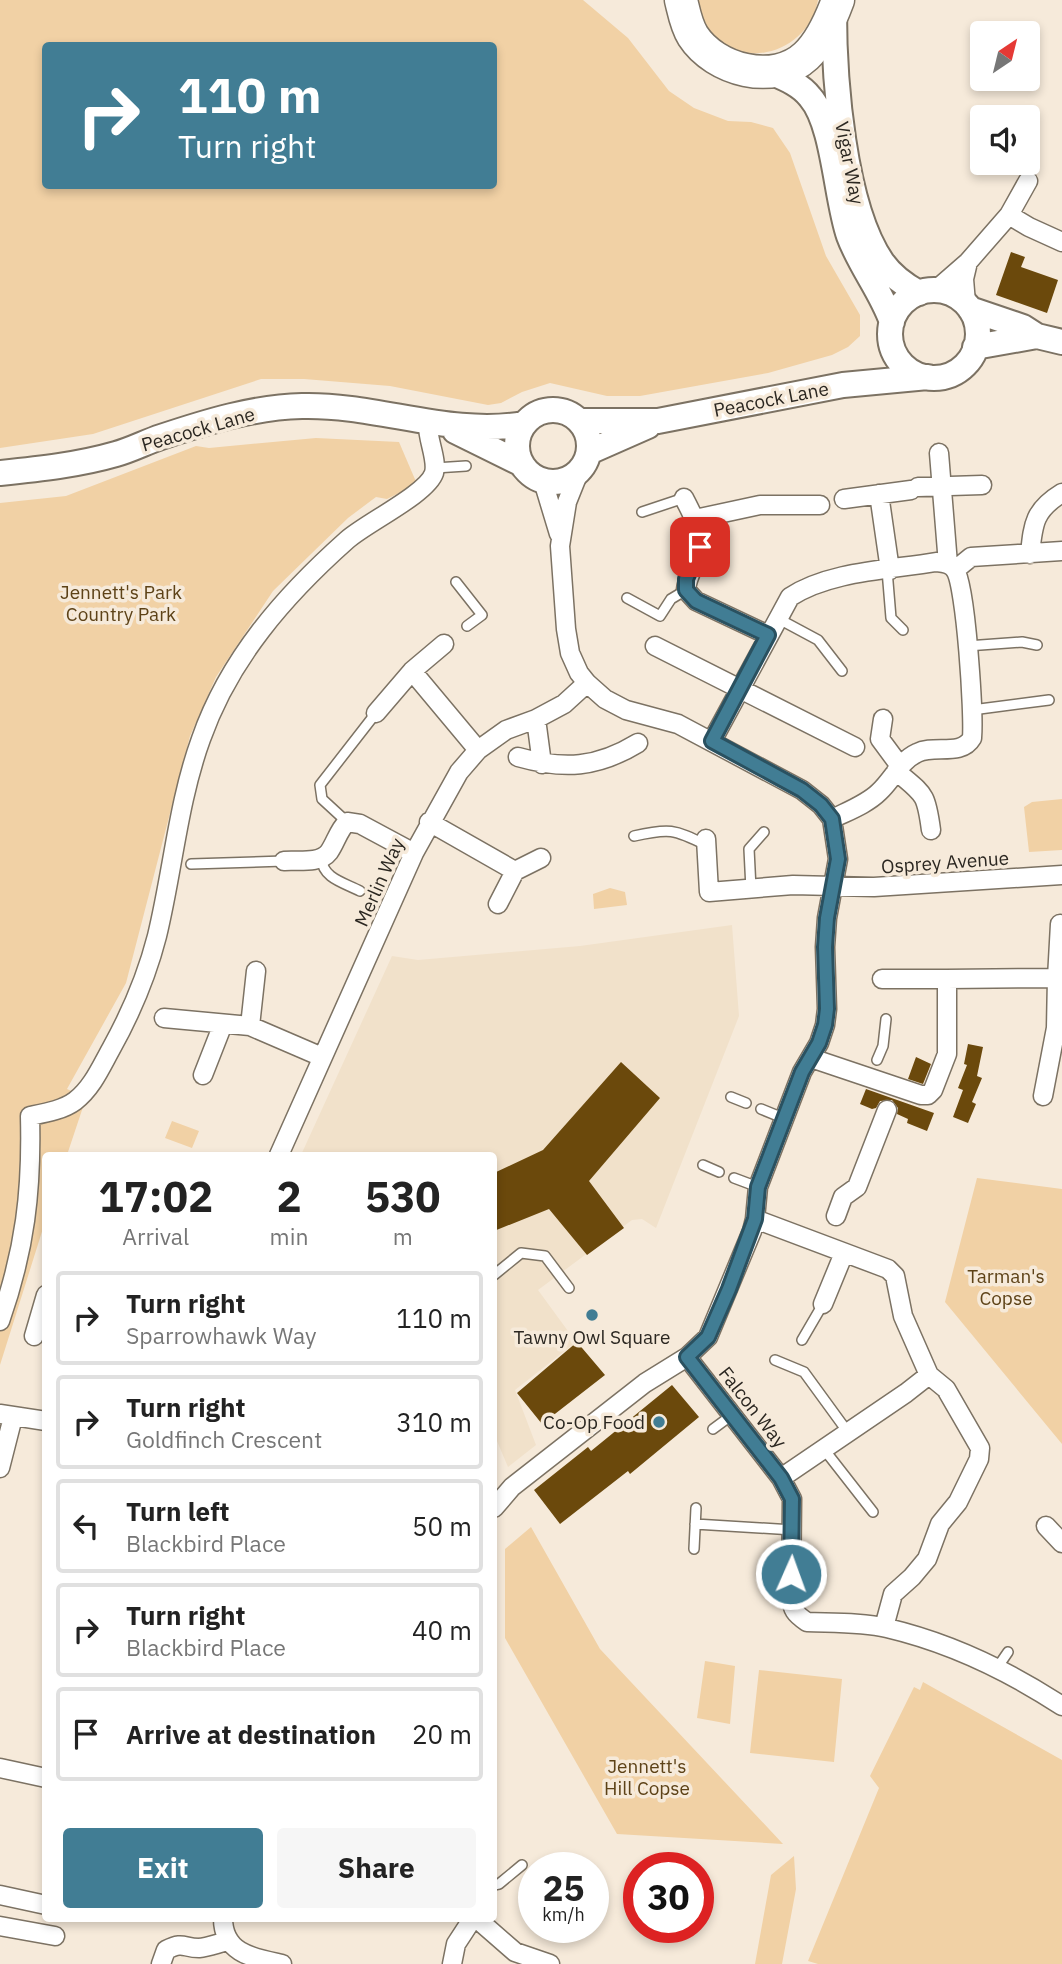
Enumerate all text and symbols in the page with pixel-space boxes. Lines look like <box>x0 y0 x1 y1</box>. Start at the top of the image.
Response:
north arrow <box>970 21 1040 91</box>
map controls <box>970 21 1040 175</box>
text: 110 m <box>178 63 322 126</box>
icon: right <box>63 70 154 161</box>
button: sound <box>970 105 1040 175</box>
street label: Vigar Way <box>830 119 870 207</box>
text: Turn right <box>178 125 316 167</box>
street label: Peacock Lane <box>711 376 831 422</box>
street label: Peacock Lane <box>139 401 257 457</box>
pin <box>670 517 730 577</box>
icon: arrive <box>681 528 719 566</box>
park label: Jennett's Park Country Park <box>60 580 182 626</box>
street label: Merlin Way <box>349 834 409 930</box>
street label: Osprey Avenue <box>880 846 1010 878</box>
text: 17:02 <box>98 1169 213 1224</box>
text: 2 <box>276 1169 302 1224</box>
text: 530 <box>365 1169 441 1224</box>
text: Arrival <box>122 1221 189 1251</box>
text: min <box>270 1221 308 1251</box>
text: m <box>393 1221 413 1251</box>
park label: Tarman's Copse <box>967 1264 1045 1310</box>
text: Turn right <box>126 1286 245 1320</box>
icon: right <box>67 1299 105 1337</box>
text: 110 m <box>396 1301 472 1335</box>
marker: Tawny Owl Square <box>584 1307 600 1323</box>
text: Sparrowhawk Way <box>126 1320 317 1350</box>
place label: Tawny Owl Square <box>514 1325 670 1349</box>
street label: Falcon Way <box>714 1361 793 1453</box>
text: Turn right <box>126 1390 245 1424</box>
icon: right <box>67 1403 105 1441</box>
text: 310 m <box>396 1405 472 1439</box>
place label: Co-Op Food <box>543 1410 645 1434</box>
marker: Co-Op Food <box>651 1414 667 1430</box>
text: Goldfinch Crescent <box>126 1424 322 1454</box>
text: Turn left <box>126 1494 229 1528</box>
icon: left <box>67 1507 105 1545</box>
text: 50 m <box>412 1509 472 1543</box>
text: Blackbird Place <box>126 1528 286 1558</box>
position arrow <box>754 1537 828 1611</box>
text: Turn right <box>126 1598 245 1632</box>
icon: right <box>67 1611 105 1649</box>
text: 40 m <box>412 1613 472 1647</box>
text: Blackbird Place <box>126 1632 286 1662</box>
icon: arrive <box>67 1715 105 1753</box>
text: Arrive at destination <box>126 1717 376 1751</box>
text: 20 m <box>412 1717 472 1751</box>
park label: Jennett's Hill Copse <box>604 1754 690 1800</box>
button: Exit <box>63 1828 263 1908</box>
button: Share <box>277 1828 476 1908</box>
speed limit sign: 30 <box>623 1852 714 1943</box>
text: 25 <box>542 1865 585 1911</box>
text: km/h <box>542 1903 585 1926</box>

